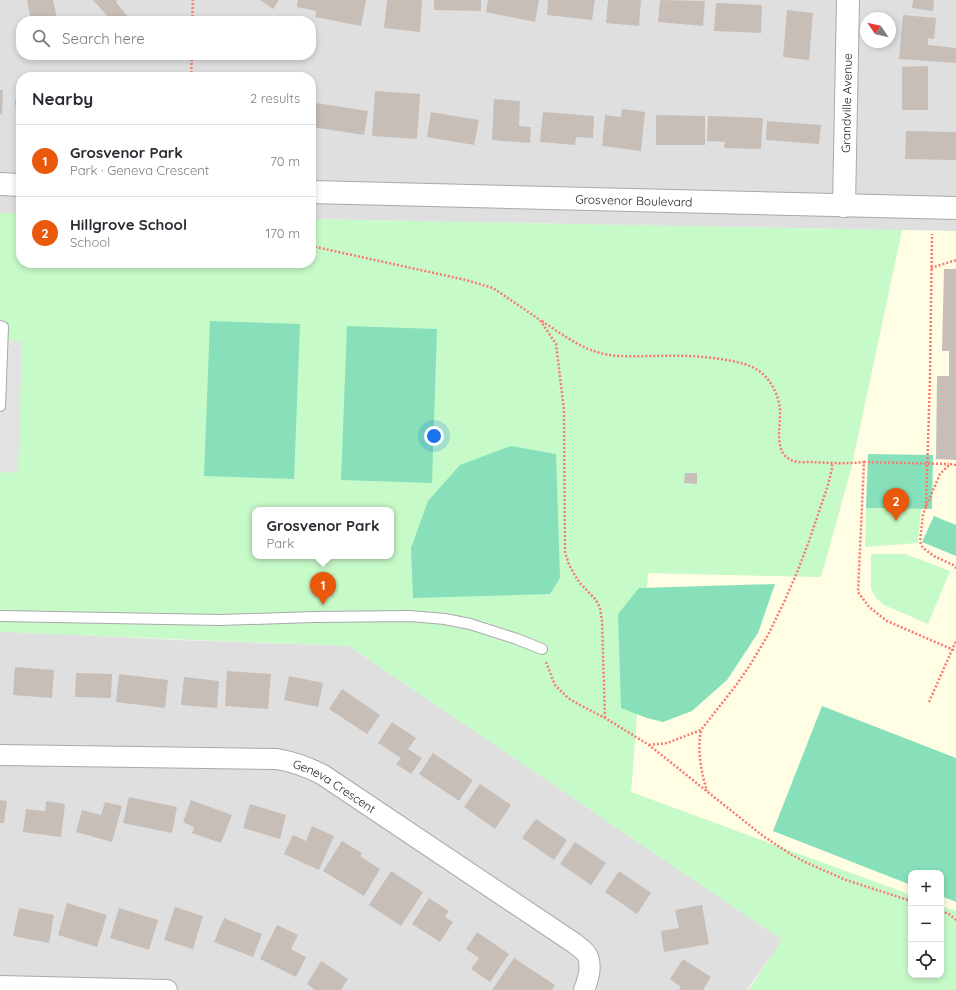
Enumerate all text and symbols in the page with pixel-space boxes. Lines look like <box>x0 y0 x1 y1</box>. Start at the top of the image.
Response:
north arrow <box>860 12 896 48</box>
search box <box>16 16 316 60</box>
icon: search <box>30 27 52 49</box>
text: Search here <box>62 29 145 48</box>
street label: Grandville Avenue <box>838 53 854 153</box>
text: Nearby <box>32 88 93 109</box>
text: 2 results <box>250 90 300 106</box>
text: Grosvenor Park <box>70 143 183 162</box>
text: 1 <box>42 153 48 169</box>
text: 70 m <box>270 153 300 169</box>
text: Park · Geneva Crescent <box>70 162 209 178</box>
street label: Grosvenor Boulevard <box>575 191 693 209</box>
text: Hillgrove School <box>70 215 187 234</box>
text: 2 <box>41 225 49 241</box>
text: 170 m <box>265 225 300 241</box>
text: School <box>70 234 110 250</box>
your location <box>424 426 444 446</box>
pin: 2 <box>883 488 909 521</box>
popup <box>252 507 394 559</box>
text: Grosvenor Park <box>267 516 379 535</box>
text: Park <box>267 535 294 551</box>
pin: 1 <box>310 572 336 605</box>
street label: Geneva Crescent <box>291 756 379 816</box>
map controls <box>908 870 944 978</box>
button: + <box>908 870 944 906</box>
button: − <box>908 906 944 942</box>
button: locate <box>908 942 944 978</box>

